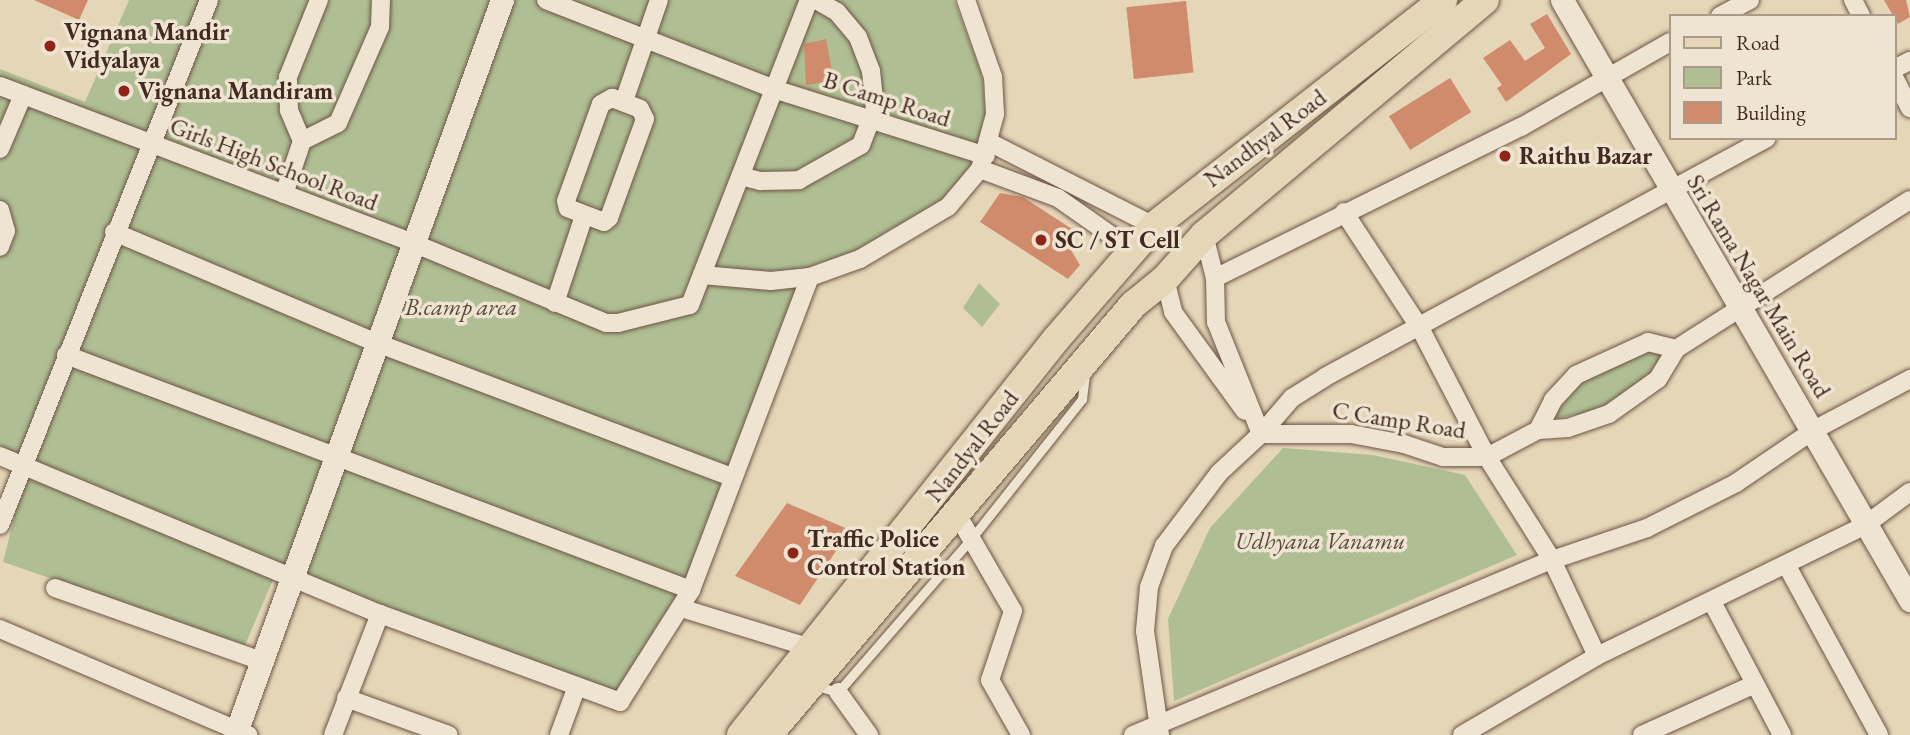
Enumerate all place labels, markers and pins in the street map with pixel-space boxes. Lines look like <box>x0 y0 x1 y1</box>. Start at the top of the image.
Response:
place label: Vignana Mandir Vidyalaya <box>64 18 229 74</box>
marker: Vignana Mandir Vidyalaya <box>42 38 58 54</box>
place label: Vignana Mandiram <box>138 77 333 105</box>
marker: Vignana Mandiram <box>116 83 132 99</box>
place label: Raithu Bazar <box>1519 142 1652 170</box>
marker: Raithu Bazar <box>1497 148 1513 164</box>
place label: SC / ST Cell <box>1055 226 1180 254</box>
marker: SC / ST Cell <box>1033 232 1049 248</box>
place label: Traffic Police Control Station <box>807 525 965 581</box>
marker: Traffic Police Control Station <box>785 545 801 561</box>

